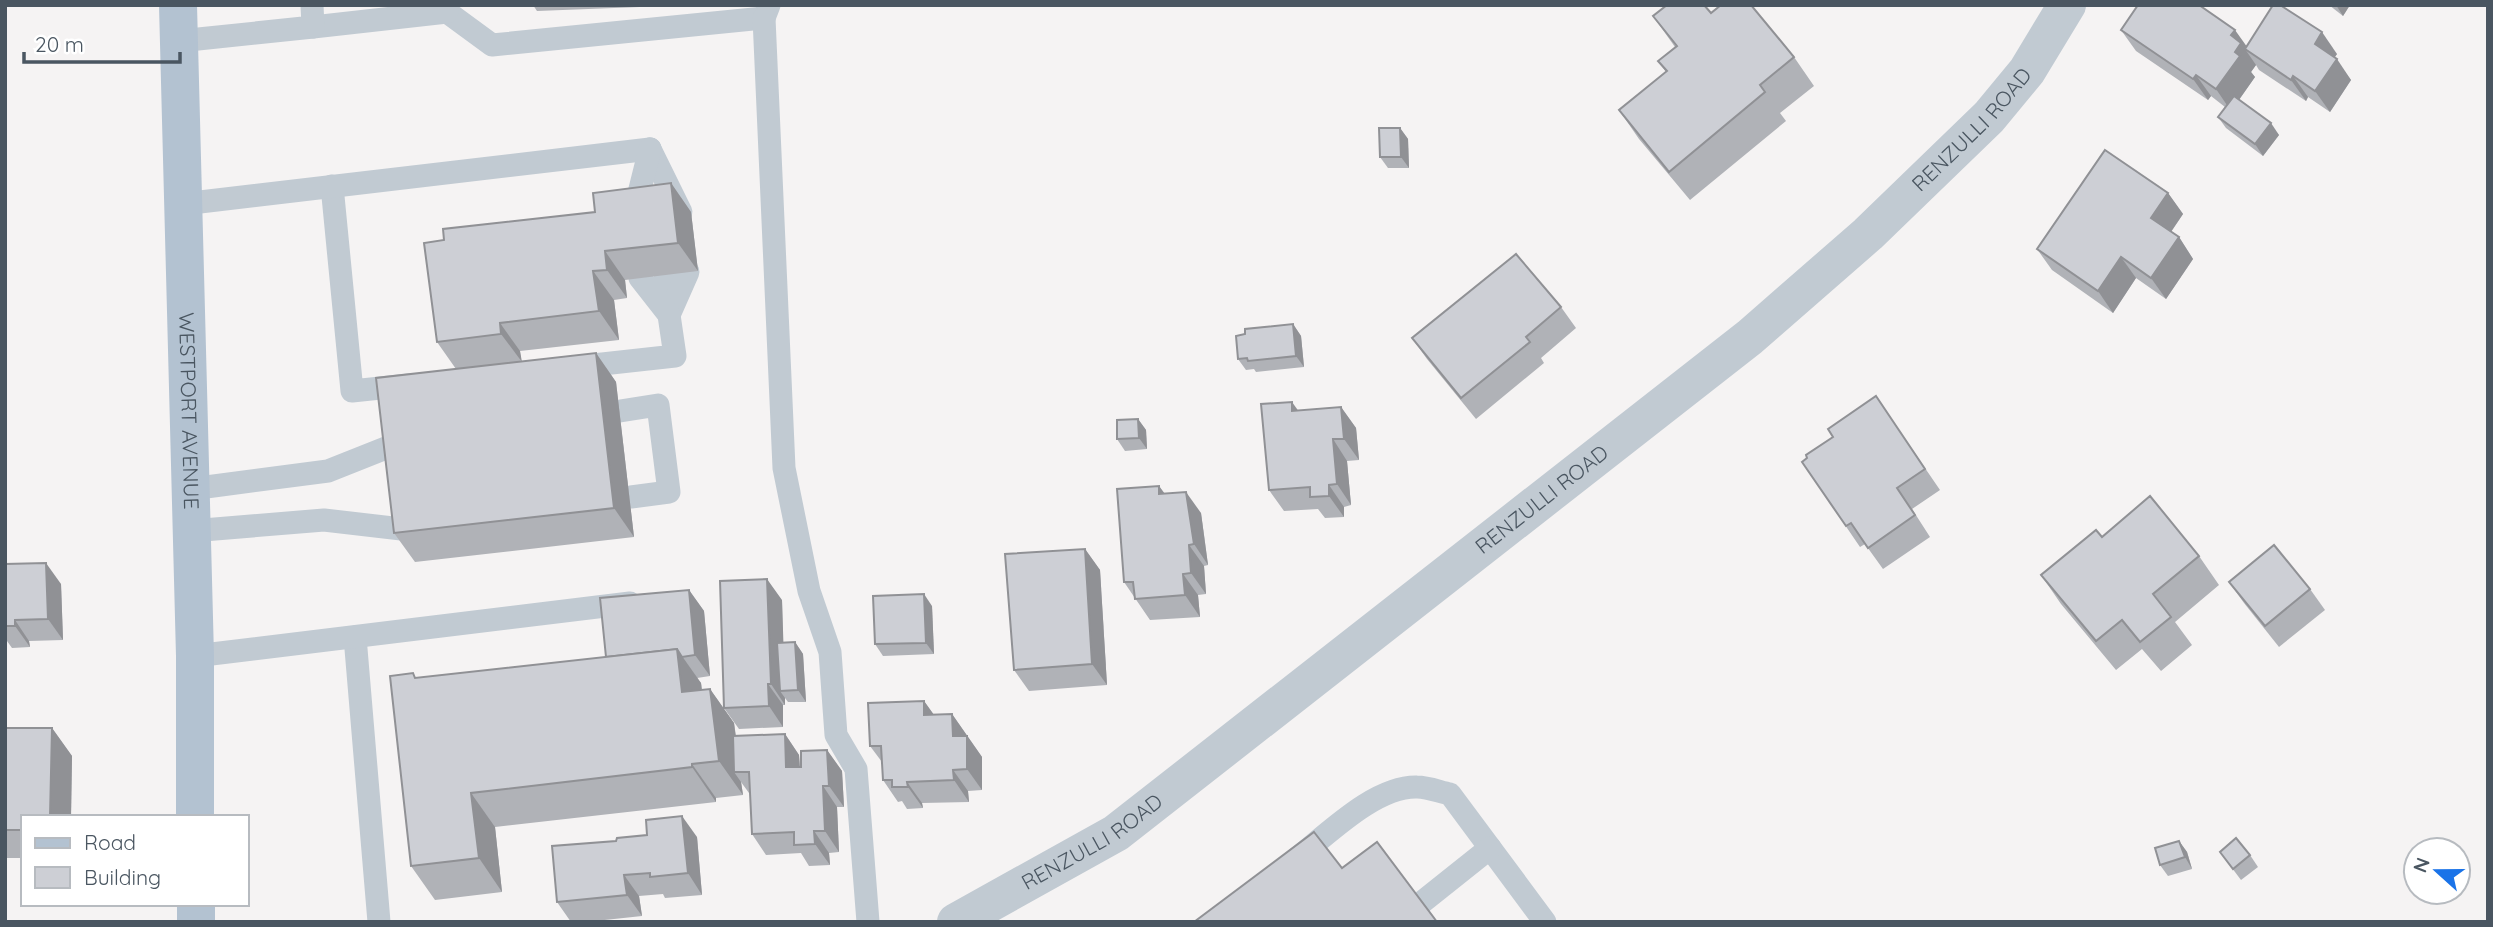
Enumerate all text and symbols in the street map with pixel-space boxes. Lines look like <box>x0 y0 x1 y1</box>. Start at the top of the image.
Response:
scale bar <box>24 21 180 65</box>
text: 20 m <box>35 31 84 57</box>
street label: RENZULLI ROAD <box>1906 62 2036 196</box>
street label: WESTPORT AVENUE <box>174 312 205 510</box>
street label: RENZULLI ROAD <box>1470 439 1613 559</box>
street label: RENZULLI ROAD <box>1017 788 1167 895</box>
legend <box>21 815 248 906</box>
text: Road <box>84 829 136 855</box>
north arrow <box>2402 836 2472 906</box>
text: N <box>2407 854 2435 876</box>
text: Building <box>84 864 161 890</box>

